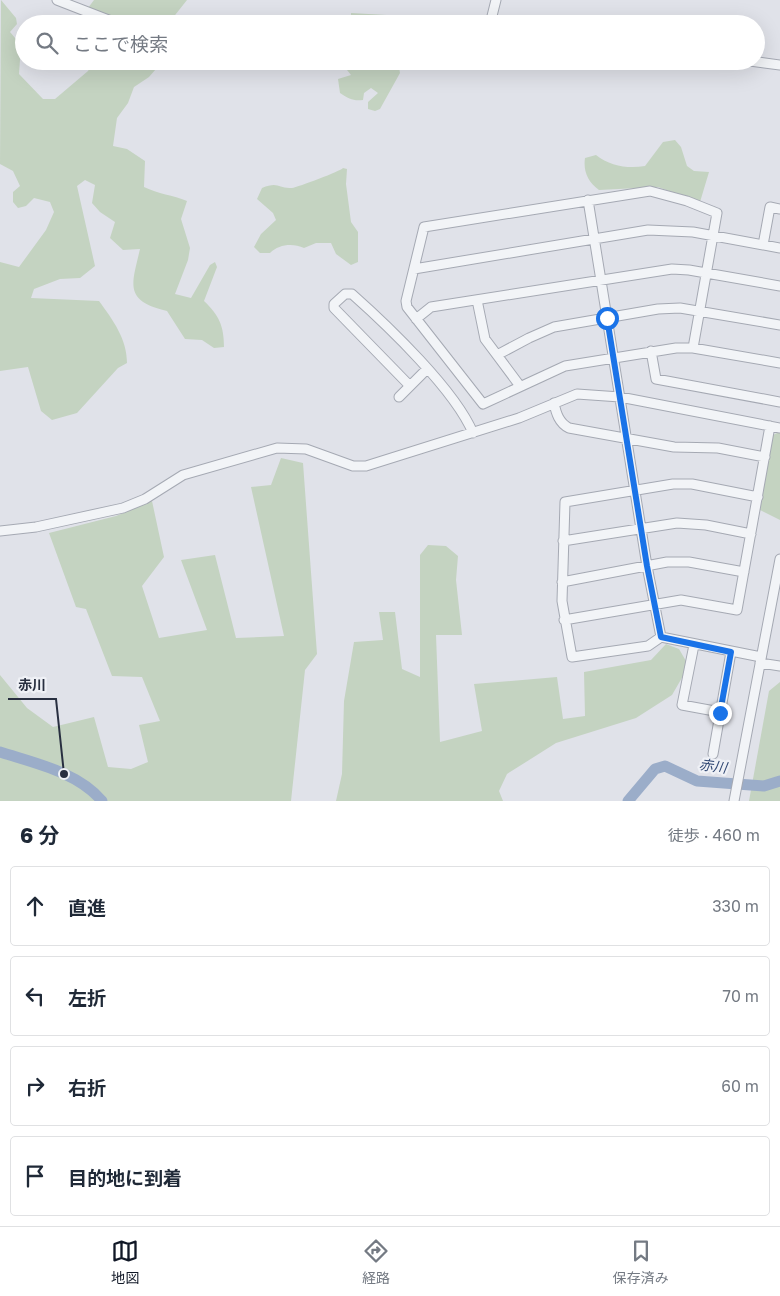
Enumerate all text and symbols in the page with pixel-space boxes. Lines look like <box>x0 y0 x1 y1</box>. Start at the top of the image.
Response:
search box <box>15 15 765 70</box>
icon: search <box>33 29 61 57</box>
text: ここで検索 <box>73 32 168 55</box>
route start <box>596 307 619 330</box>
callout: 赤川 <box>8 670 56 699</box>
text: 赤川 <box>18 676 46 693</box>
route end <box>709 702 732 725</box>
water label: 赤川 <box>698 755 730 776</box>
text: 6 分 <box>20 822 60 848</box>
text: 徒歩 · 460 m <box>668 825 760 845</box>
icon: ahead <box>21 892 49 920</box>
text: 直進 <box>68 896 106 919</box>
text: 330 m <box>712 896 759 916</box>
icon: left <box>21 982 49 1010</box>
text: 左折 <box>68 986 106 1009</box>
text: 70 m <box>722 986 759 1006</box>
icon: right <box>21 1072 49 1100</box>
text: 右折 <box>68 1076 106 1099</box>
text: 60 m <box>721 1076 759 1096</box>
icon: arrive <box>21 1162 49 1190</box>
text: 目的地に到着 <box>68 1166 182 1189</box>
tab: 地図 <box>111 1237 139 1287</box>
tab: 経路 <box>362 1237 390 1287</box>
tab: 保存済み <box>613 1237 669 1287</box>

